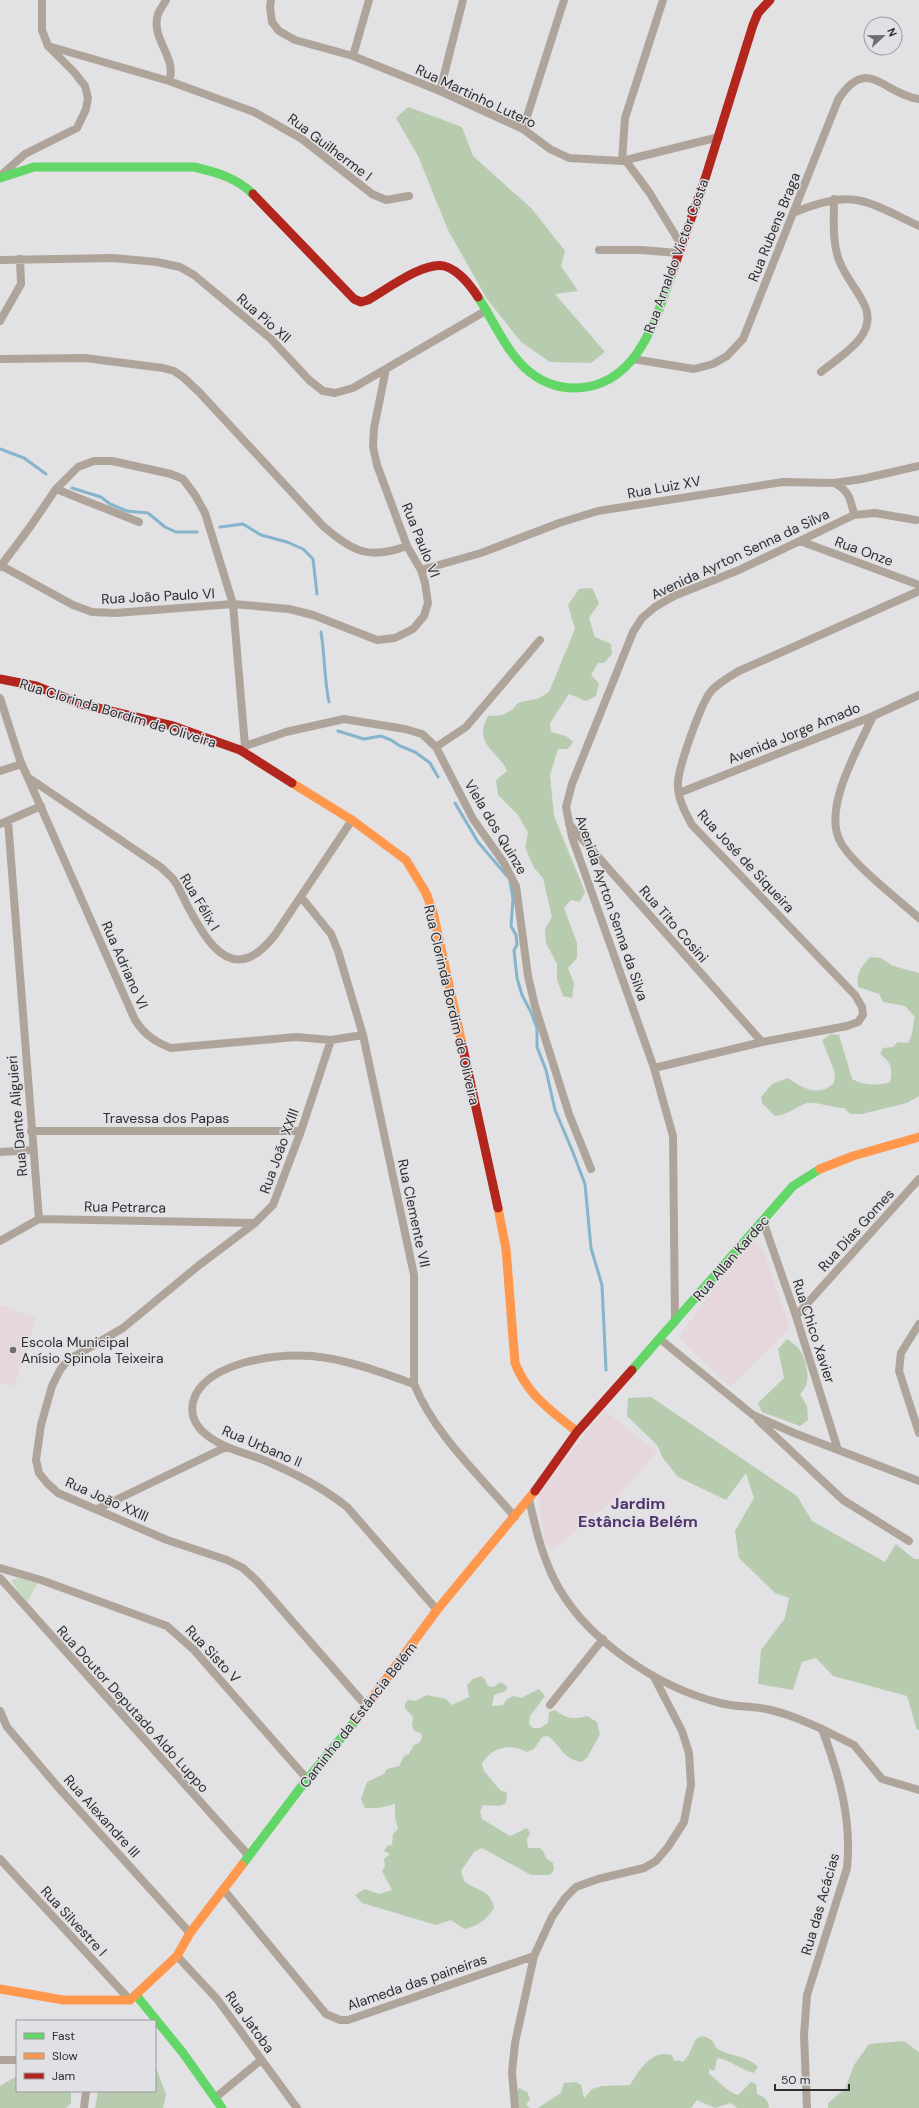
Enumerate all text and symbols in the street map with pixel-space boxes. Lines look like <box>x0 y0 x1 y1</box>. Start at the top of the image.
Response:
north arrow <box>863 16 903 56</box>
text: N <box>884 26 900 39</box>
street label: Rua Martinho Lutero <box>413 60 539 132</box>
street label: Rua Guilherme I <box>284 109 376 185</box>
street label: Rua Rubens Braga <box>744 170 804 284</box>
street label: Rua Arnaldo Victor Costa <box>640 176 712 336</box>
street label: Rua Pio XII <box>233 289 295 347</box>
street label: Rua Luiz XV <box>626 472 703 502</box>
street label: Rua Paulo VI <box>398 500 444 580</box>
street label: Avenida Ayrton Senna da Silva <box>648 505 832 603</box>
street label: Rua Onze <box>832 532 896 570</box>
street label: Rua João Paulo VI <box>101 584 215 608</box>
street label: Rua Clorinda Bordim de Oliveira <box>17 674 219 752</box>
street label: Avenida Jorge Amado <box>725 698 863 768</box>
street label: Viela dos Quinze <box>461 776 531 878</box>
street label: Rua José de Siqueira <box>694 806 798 916</box>
street label: Avenida Ayrton Senna da Silva <box>572 813 652 1003</box>
street label: Rua Félix I <box>176 870 224 934</box>
street label: Rua Tito Cosini <box>636 882 712 966</box>
street label: Rua Clorinda Bordim de Oliveira <box>420 903 484 1107</box>
street label: Rua Adriano VI <box>98 918 152 1012</box>
street label: Rua Dante Aliguieri <box>3 1055 31 1177</box>
street label: Rua João XXIII <box>255 1106 303 1196</box>
street label: Travessa dos Papas <box>103 1109 229 1127</box>
street label: Rua Clemente VII <box>394 1157 434 1269</box>
street label: Rua Dias Gomes <box>814 1185 898 1275</box>
street label: Rua Petrarca <box>84 1197 166 1217</box>
street label: Rua Allan Kardec <box>689 1211 773 1305</box>
street label: Rua Chico Xavier <box>789 1277 839 1385</box>
place label: Escola Municipal Anísio Spinola Teixeira <box>21 1333 164 1367</box>
marker: Escola Municipal Anísio Spinola Teixeira <box>8 1345 18 1355</box>
street label: Rua Urbano II <box>219 1421 305 1471</box>
street label: Rua João XXIII <box>63 1473 151 1525</box>
district label: Jardim Estância Belém <box>578 1493 698 1532</box>
street label: Rua Sisto V <box>182 1621 245 1687</box>
street label: Rua Doutor Deputado Aldo Luppo <box>53 1622 213 1796</box>
street label: Caminho da Estância Belém <box>295 1638 421 1792</box>
street label: Rua Alexandre III <box>60 1771 144 1861</box>
street label: Rua das Acácias <box>797 1851 843 1957</box>
street label: Rua Silvestre I <box>37 1882 111 1960</box>
street label: Alameda das paineiras <box>345 1950 489 2014</box>
street label: Rua Jatoba <box>222 1988 278 2056</box>
legend <box>16 2020 156 2092</box>
text: Fast <box>52 2028 75 2044</box>
text: Slow <box>52 2048 78 2064</box>
scale bar <box>775 2066 849 2092</box>
text: Jam <box>52 2068 75 2084</box>
text: 50 m <box>781 2072 810 2088</box>

